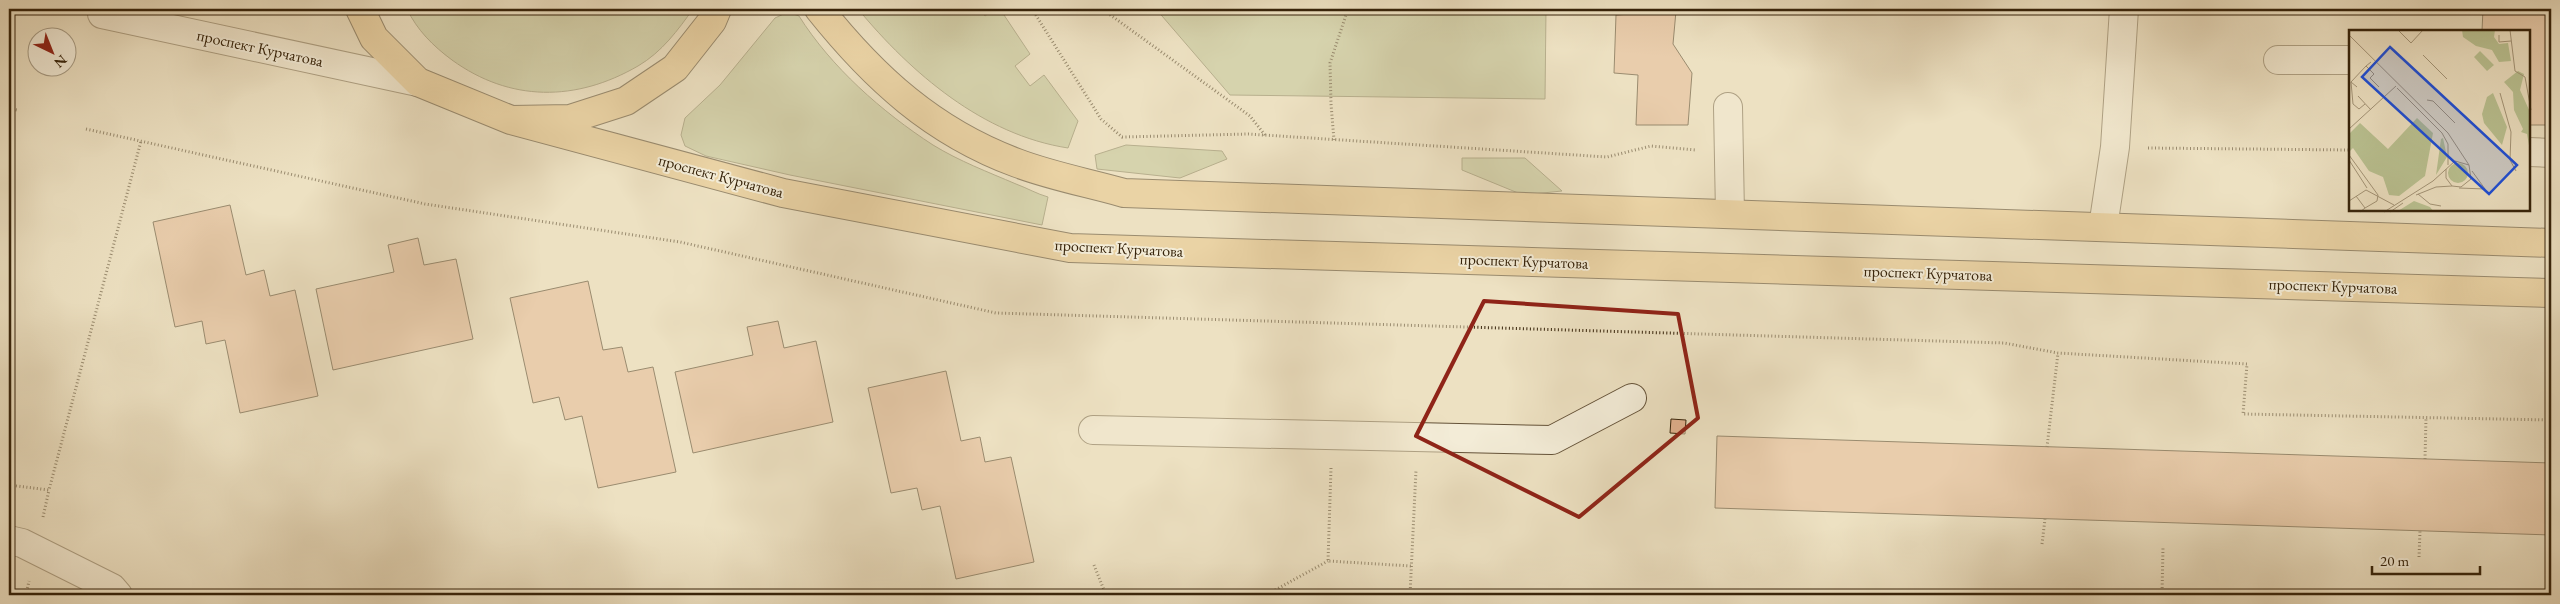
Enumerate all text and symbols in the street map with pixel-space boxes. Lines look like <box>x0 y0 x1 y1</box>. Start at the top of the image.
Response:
street label: проспект Курчатова <box>195 24 326 72</box>
north arrow <box>28 28 78 78</box>
inset map <box>2349 30 2530 211</box>
text: N <box>50 51 71 72</box>
street label: проспект Курчатова <box>656 149 786 203</box>
street label: проспект Курчатова <box>1054 234 1184 262</box>
street label: проспект Курчатова <box>1459 248 1589 274</box>
street label: проспект Курчатова <box>1863 260 1993 286</box>
street label: проспект Курчатова <box>2268 273 2398 299</box>
scale bar <box>2372 544 2480 576</box>
text: 20 m <box>2380 551 2409 570</box>

